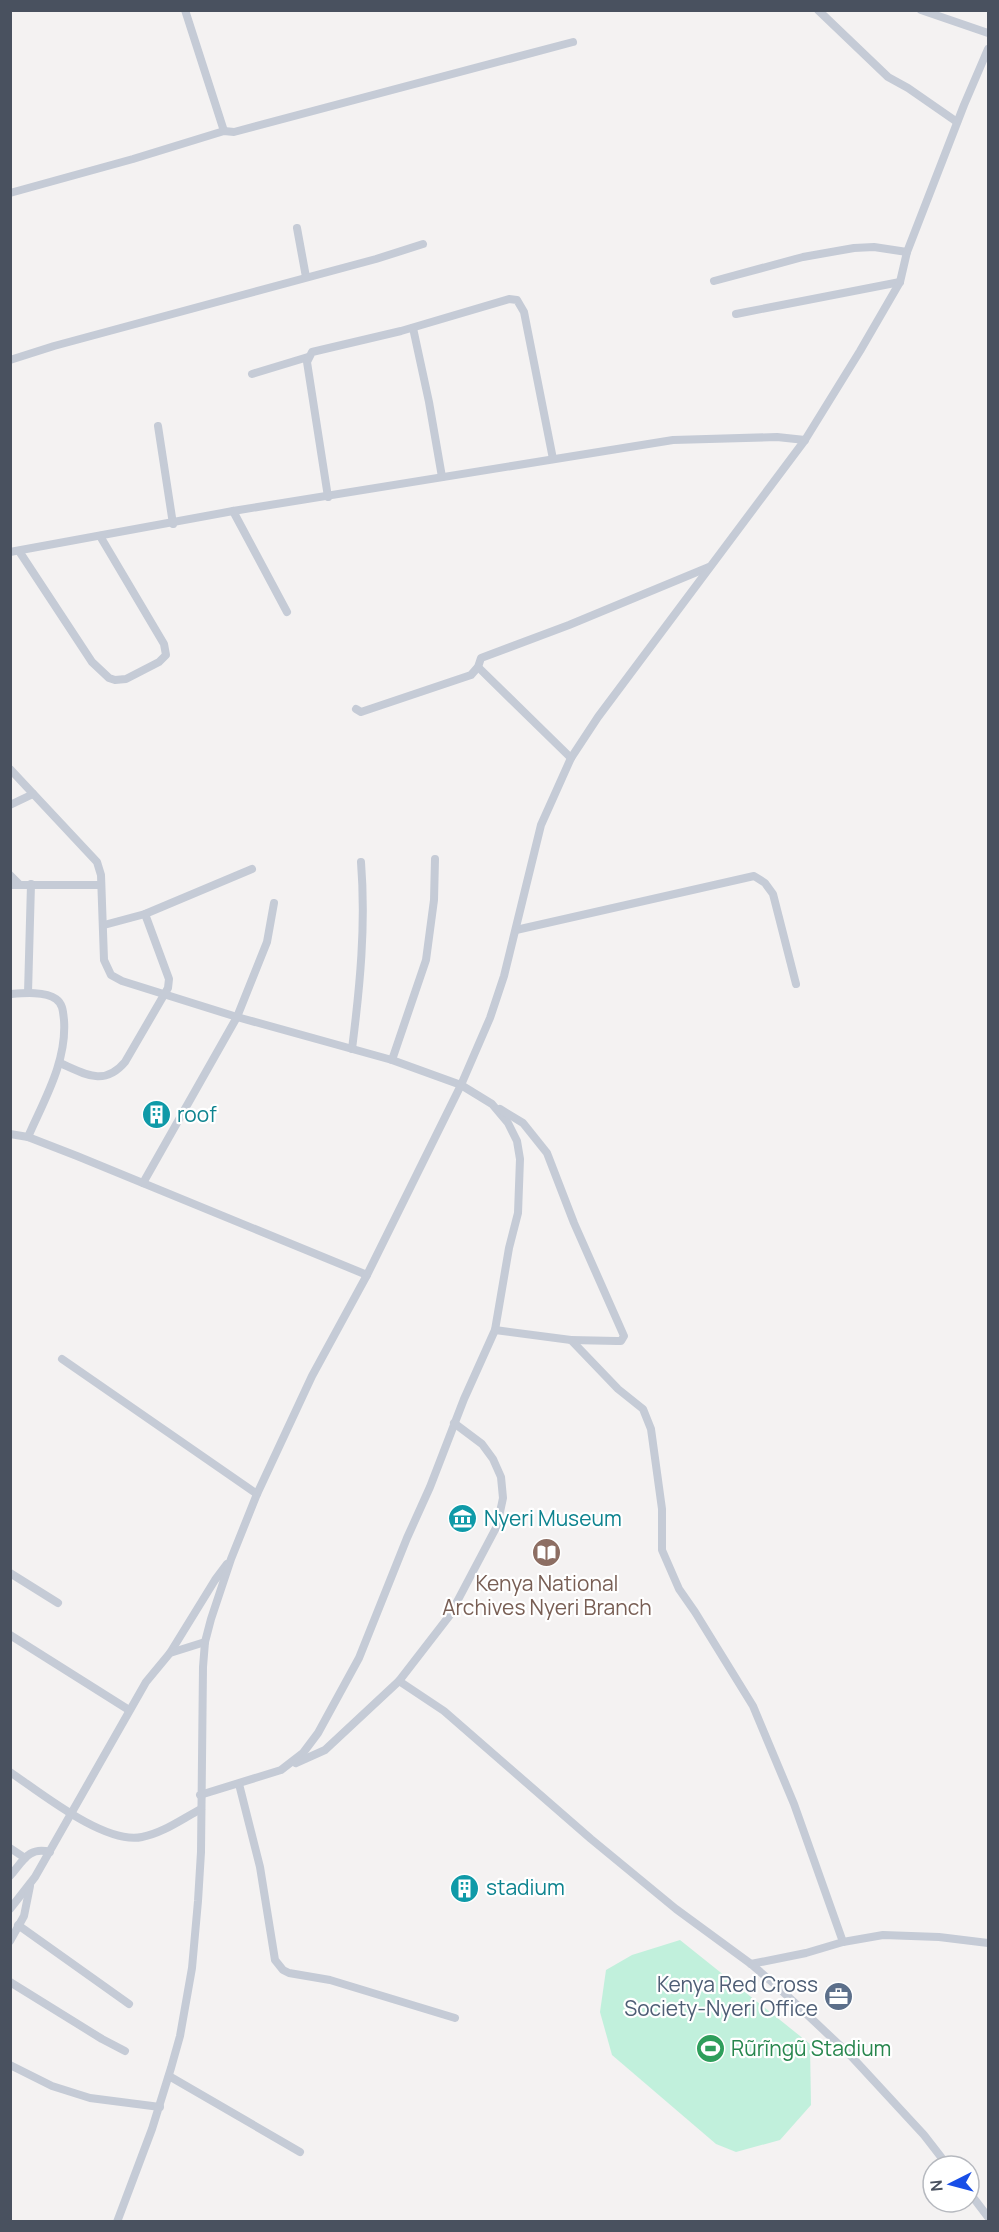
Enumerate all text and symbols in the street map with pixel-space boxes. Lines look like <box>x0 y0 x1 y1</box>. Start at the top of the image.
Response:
building icon: roof <box>140 1099 172 1131</box>
place label: roof <box>177 1100 217 1128</box>
museum icon: Nyeri Museum <box>447 1503 479 1535</box>
place label: Nyeri Museum <box>484 1504 622 1532</box>
library icon: Kenya National Archives Nyeri Branch <box>531 1537 563 1569</box>
place label: Kenya National Archives Nyeri Branch <box>442 1569 652 1621</box>
building icon: stadium <box>449 1872 481 1904</box>
place label: stadium <box>486 1873 565 1901</box>
place label: Kenya Red Cross Society-Nyeri Office <box>624 1970 818 2022</box>
office icon: Kenya Red Cross Society-Nyeri Office <box>823 1981 855 2013</box>
sports icon: Rũrĩngũ Stadium <box>694 2033 726 2065</box>
place label: Rũrĩngũ Stadium <box>731 2034 891 2062</box>
north arrow <box>921 2154 981 2214</box>
text: N <box>925 2179 948 2192</box>

